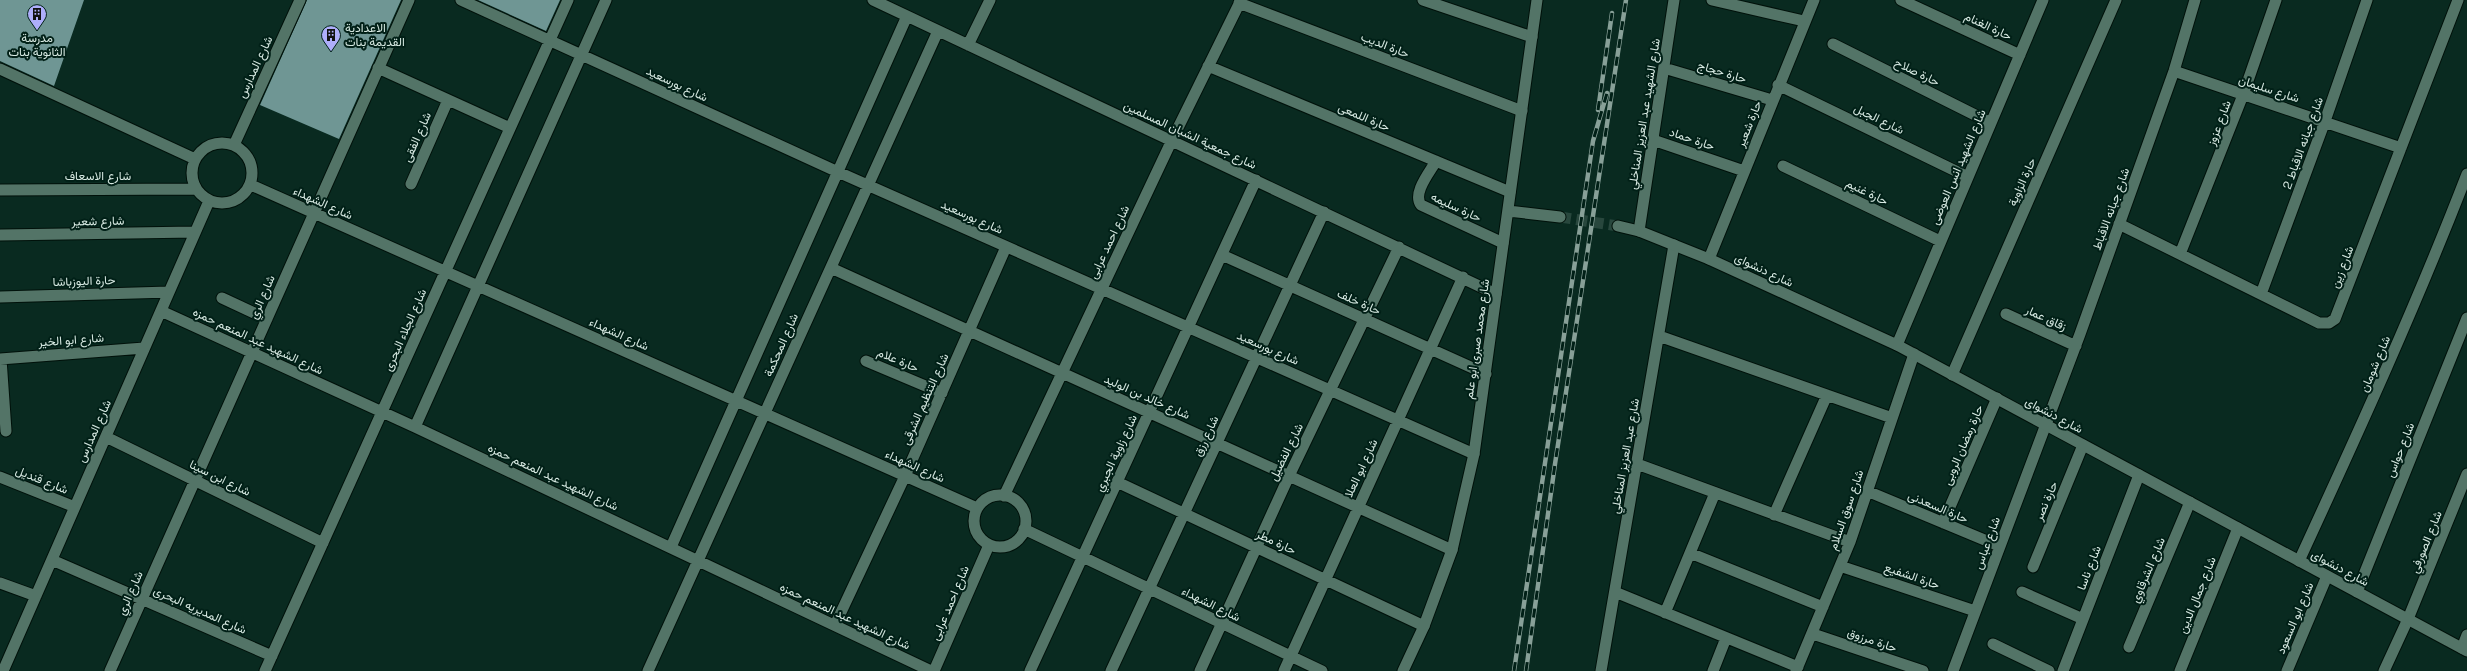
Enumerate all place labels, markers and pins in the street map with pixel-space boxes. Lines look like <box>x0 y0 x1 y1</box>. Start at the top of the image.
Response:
building icon: مدرسة الثانوية بنات <box>26 3 48 31</box>
place label: الاعدادية القديمة بنات <box>345 20 405 50</box>
building icon: الاعدادية القديمة بنات <box>320 24 342 52</box>
place label: مدرسة الثانوية بنات <box>9 30 66 60</box>

